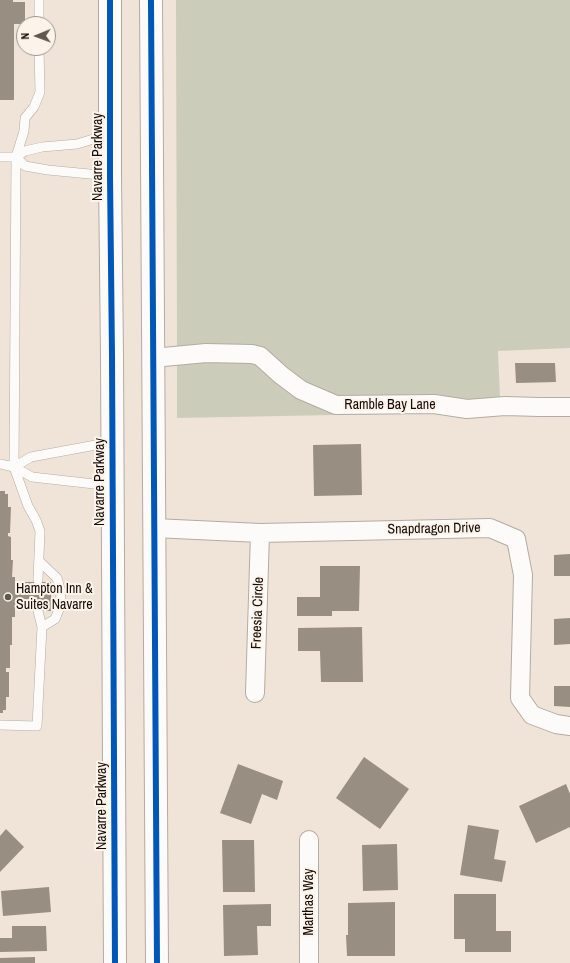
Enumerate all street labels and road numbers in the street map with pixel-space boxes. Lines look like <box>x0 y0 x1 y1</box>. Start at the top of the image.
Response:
street label: Navarre Parkway <box>90 113 106 201</box>
street label: Ramble Bay Lane <box>344 397 436 413</box>
street label: Navarre Parkway <box>92 438 108 526</box>
street label: Snapdragon Drive <box>387 520 481 538</box>
street label: Freesia Circle <box>248 577 268 649</box>
street label: Navarre Parkway <box>94 762 110 850</box>
street label: Marthas Way <box>301 868 317 936</box>

